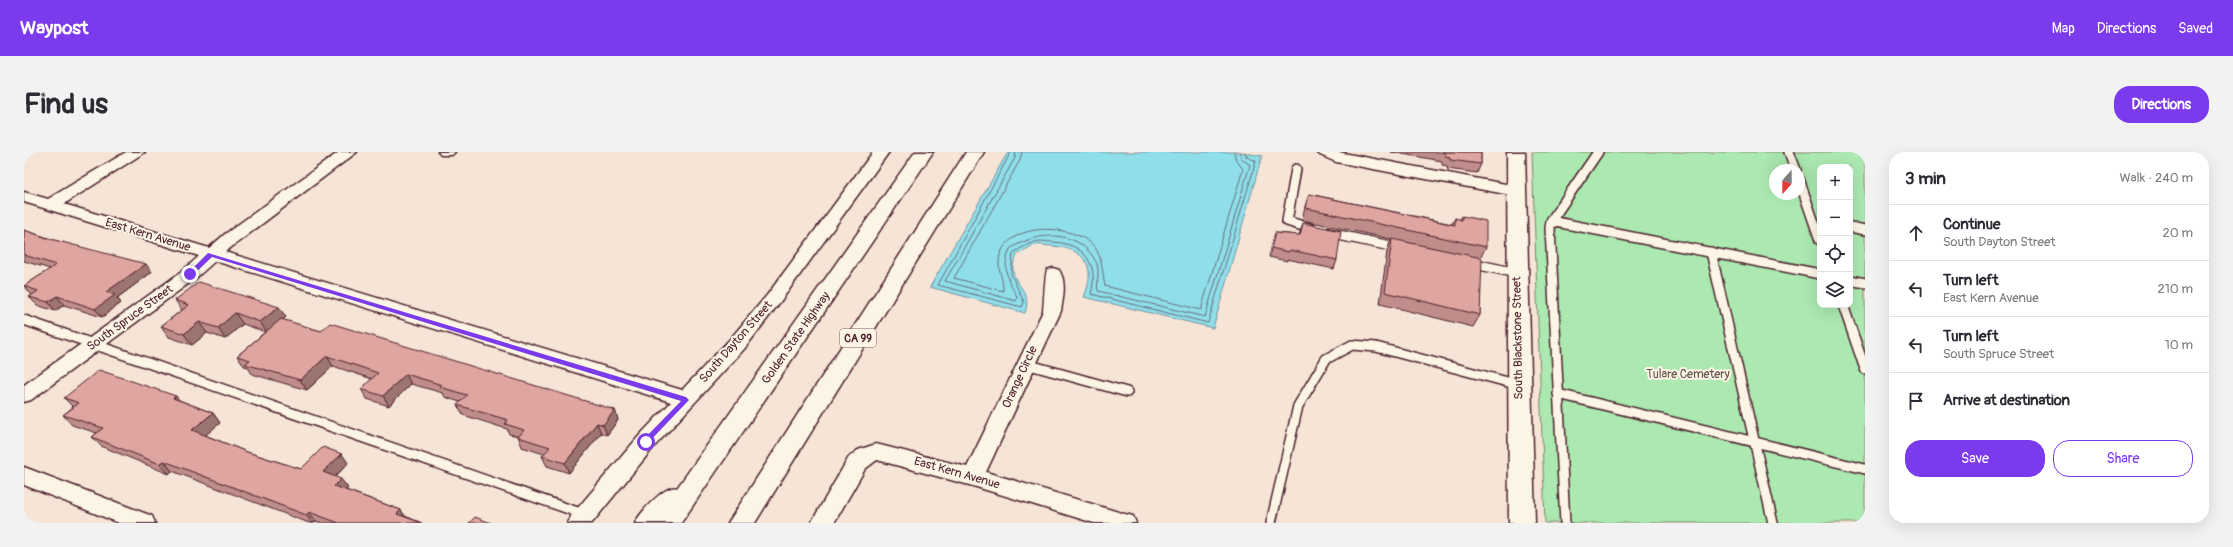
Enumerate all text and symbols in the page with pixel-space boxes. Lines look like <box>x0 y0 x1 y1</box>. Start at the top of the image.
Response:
text: Waypost <box>20 16 89 40</box>
text: Map <box>2052 20 2075 37</box>
text: Directions <box>2097 20 2156 37</box>
text: Saved <box>2178 20 2213 37</box>
button: Directions <box>2114 86 2209 123</box>
text: Find us <box>24 87 108 122</box>
north arrow <box>1769 164 1805 200</box>
map controls <box>1817 164 1853 308</box>
button: + <box>1817 164 1853 200</box>
text: 3 min <box>1905 168 1946 189</box>
text: Walk · 240 m <box>2119 170 2193 186</box>
button: − <box>1817 200 1853 236</box>
street label: East Kern Avenue <box>104 215 193 255</box>
text: Continue <box>1943 215 2001 234</box>
icon: ahead <box>1905 222 1927 244</box>
text: 20 m <box>2162 225 2193 241</box>
text: South Dayton Street <box>1943 234 2056 250</box>
button: locate <box>1817 236 1853 272</box>
route end <box>181 265 199 283</box>
text: Turn left <box>1943 271 1999 290</box>
button: layers <box>1817 272 1853 308</box>
street label: South Blackstone Street <box>1509 276 1527 400</box>
icon: left <box>1905 278 1927 300</box>
text: 210 m <box>2157 281 2193 297</box>
street label: South Spruce Street <box>84 282 176 354</box>
street label: Golden State Highway <box>759 289 833 387</box>
text: East Kern Avenue <box>1943 290 2039 306</box>
street label: South Dayton Street <box>696 298 776 386</box>
text: Turn left <box>1943 327 1999 346</box>
road number: CA 99 <box>840 329 876 347</box>
icon: left <box>1905 334 1927 356</box>
text: 10 m <box>2165 337 2193 353</box>
street label: Orange Circle <box>999 343 1041 411</box>
text: South Spruce Street <box>1943 346 2054 362</box>
park label: Tulare Cemetery <box>1646 367 1730 382</box>
icon: arrive <box>1905 390 1927 412</box>
text: Arrive at destination <box>1943 391 2070 410</box>
route start <box>637 433 655 451</box>
button: Save <box>1905 440 2045 477</box>
button: Share <box>2053 440 2193 477</box>
street label: East Kern Avenue <box>912 454 1002 492</box>

